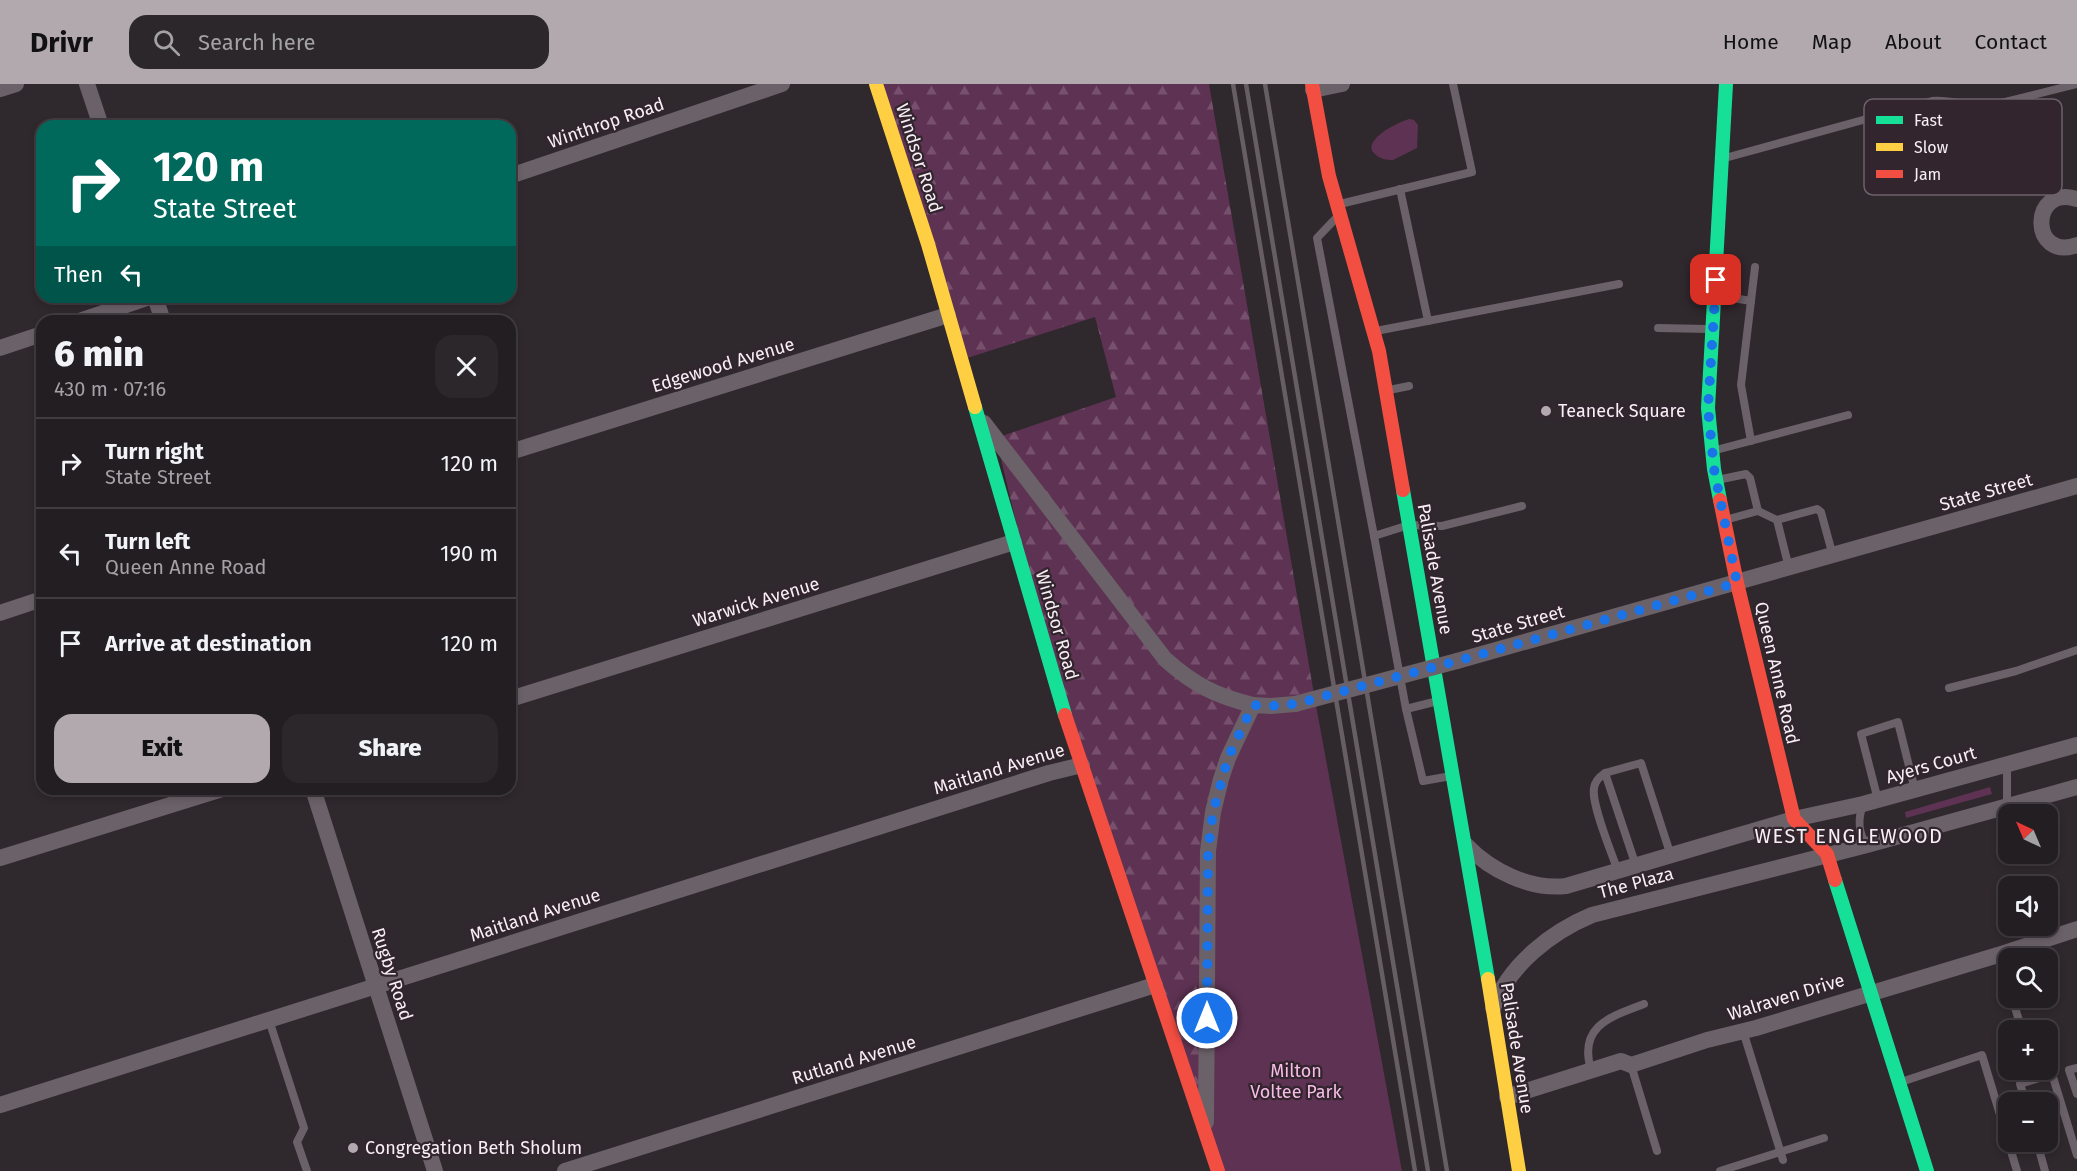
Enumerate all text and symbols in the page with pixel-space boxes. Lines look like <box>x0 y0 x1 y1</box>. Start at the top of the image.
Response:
search box <box>129 15 549 69</box>
text: Drivr <box>30 26 93 59</box>
icon: search <box>150 26 183 59</box>
text: Search here <box>198 29 315 56</box>
text: Home <box>1723 29 1779 55</box>
text: Map <box>1812 29 1852 55</box>
text: About <box>1885 29 1942 55</box>
text: Contact <box>1975 29 2047 55</box>
street label: Winthrop Road <box>545 93 667 153</box>
legend <box>1864 99 2062 195</box>
street label: Windsor Road <box>891 101 947 215</box>
text: Fast <box>1914 111 1943 130</box>
text: Slow <box>1914 138 1949 157</box>
text: 120 m <box>153 142 264 192</box>
icon: right <box>54 144 132 222</box>
text: Jam <box>1914 165 1941 184</box>
text: State Street <box>153 193 296 225</box>
pin <box>1690 254 1741 305</box>
icon: left <box>115 258 148 291</box>
text: Then <box>54 261 103 288</box>
icon: arrive <box>1699 263 1732 296</box>
text: 6 min <box>54 332 144 376</box>
street label: Edgewood Avenue <box>649 333 797 397</box>
button: close <box>435 335 498 398</box>
text: 430 m · 07:16 <box>54 377 166 401</box>
place label: Teaneck Square <box>1558 400 1686 422</box>
marker: Teaneck Square <box>1539 404 1553 418</box>
text: Turn right <box>105 438 204 465</box>
icon: right <box>54 447 87 480</box>
text: 120 m <box>441 450 498 477</box>
text: State Street <box>105 465 211 489</box>
street label: State Street <box>1937 468 2035 516</box>
street label: Palisade Avenue <box>1413 502 1457 636</box>
text: Turn left <box>105 528 190 555</box>
icon: left <box>54 537 87 570</box>
text: 190 m <box>440 540 498 567</box>
text: Queen Anne Road <box>105 555 267 579</box>
street label: Windsor Road <box>1031 567 1083 683</box>
street label: Warwick Avenue <box>690 572 822 632</box>
street label: State Street <box>1469 600 1567 648</box>
street label: Queen Anne Road <box>1750 600 1804 746</box>
icon: arrive <box>54 627 87 660</box>
text: Arrive at destination <box>105 630 312 657</box>
text: 120 m <box>441 630 498 657</box>
button: Exit <box>54 714 270 783</box>
button: Share <box>282 714 498 783</box>
street label: Maitland Avenue <box>931 739 1067 799</box>
street label: Ayers Court <box>1883 741 1979 788</box>
north arrow <box>1998 804 2058 864</box>
map controls <box>1998 804 2058 1152</box>
district label: WEST ENGLEWOOD <box>1755 824 1943 848</box>
street label: The Plaza <box>1596 862 1676 904</box>
button: sound <box>1998 876 2058 936</box>
street label: Maitland Avenue <box>467 884 603 946</box>
street label: Rugby Road <box>367 925 417 1023</box>
button: search <box>1998 948 2058 1008</box>
street label: Walraven Drive <box>1725 969 1847 1025</box>
street label: Palisade Avenue <box>1496 981 1538 1115</box>
position arrow <box>1175 986 1239 1050</box>
button: + <box>1998 1020 2058 1080</box>
street label: Rutland Avenue <box>789 1031 919 1089</box>
park label: Milton Voltee Park <box>1250 1060 1342 1103</box>
button: − <box>1998 1092 2058 1152</box>
place label: Congregation Beth Sholum <box>365 1137 582 1159</box>
marker: Congregation Beth Sholum <box>346 1141 360 1155</box>

